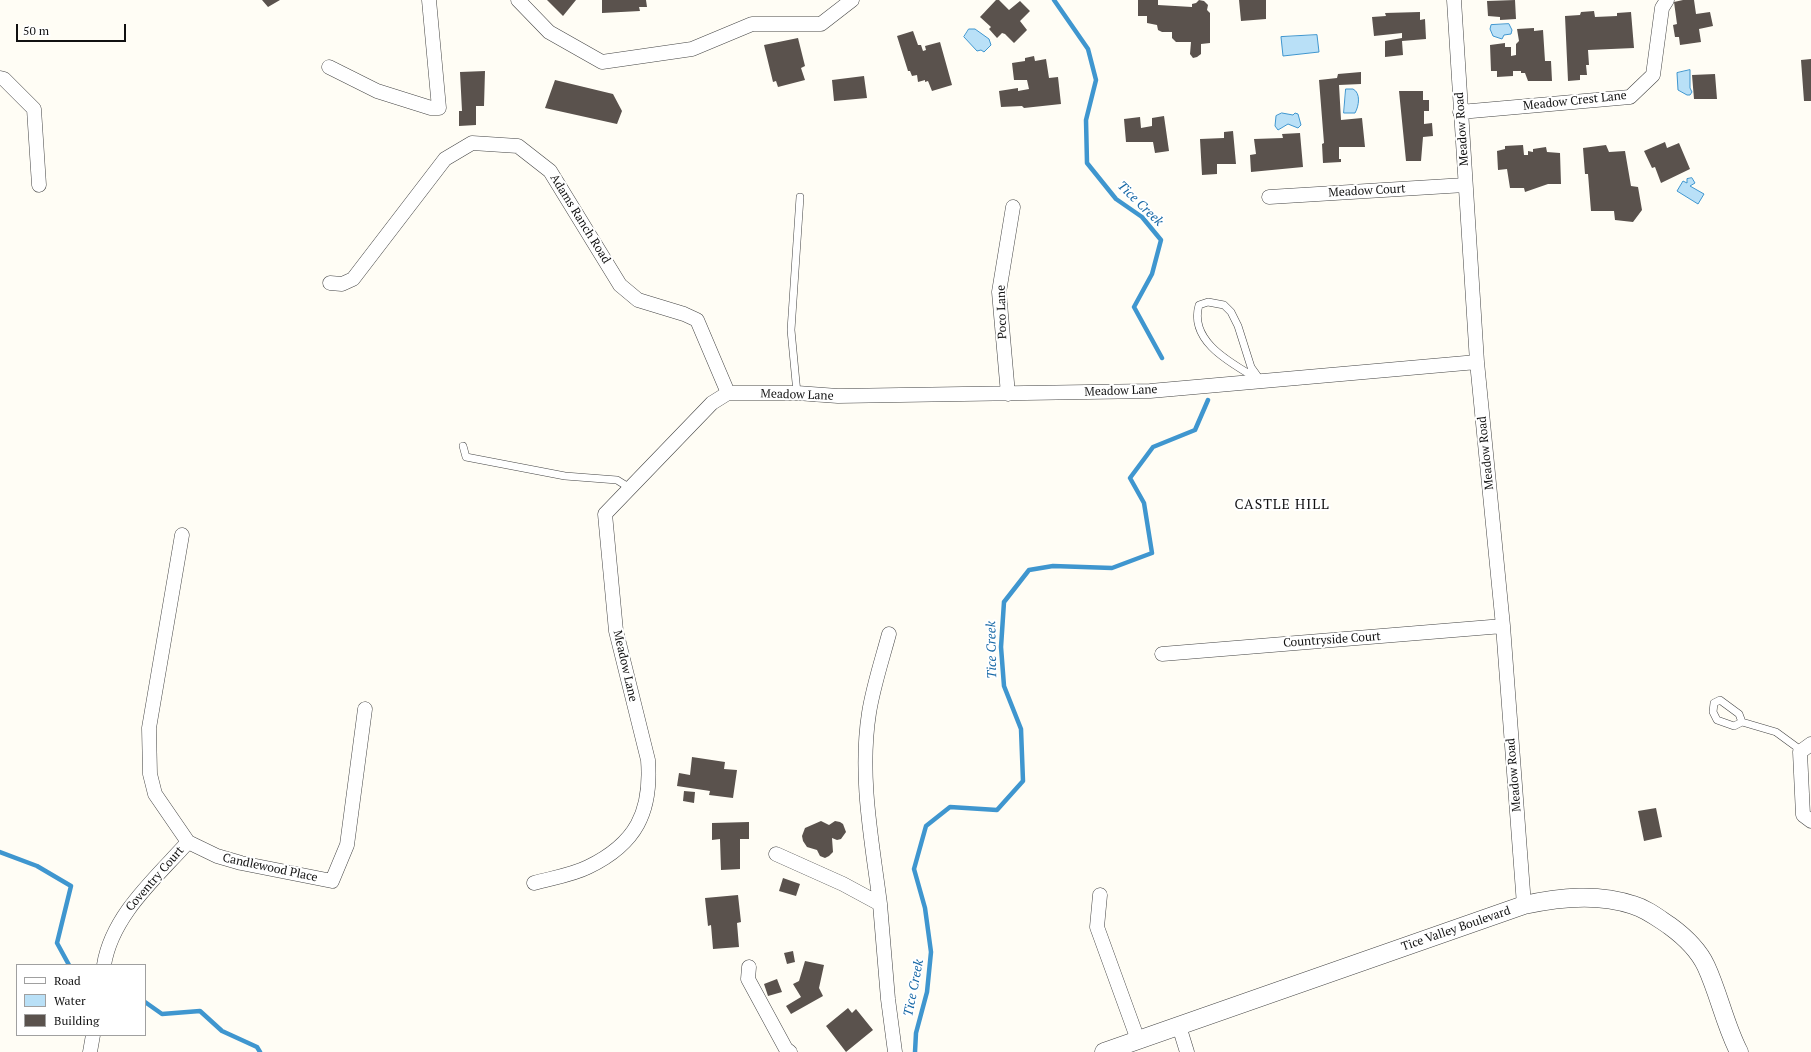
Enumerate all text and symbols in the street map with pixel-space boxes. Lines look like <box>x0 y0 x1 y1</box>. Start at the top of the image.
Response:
scale bar <box>18 16 128 42</box>
text: 50 m <box>23 23 49 38</box>
street label: Meadow Crest Lane <box>1523 88 1627 114</box>
street label: Meadow Road <box>1452 92 1472 166</box>
street label: Adams Ranch Road <box>547 172 613 266</box>
water label: Tice Creek <box>1114 178 1166 230</box>
street label: Meadow Court <box>1328 182 1406 200</box>
street label: Poco Lane <box>994 285 1010 339</box>
street label: Meadow Lane <box>1084 383 1158 399</box>
street label: Meadow Lane <box>760 387 834 403</box>
street label: Meadow Road <box>1475 415 1497 491</box>
district label: CASTLE HILL <box>1234 497 1330 513</box>
water label: Tice Creek <box>984 621 1000 679</box>
street label: Meadow Lane <box>610 629 640 703</box>
street label: Countryside Court <box>1283 629 1381 651</box>
street label: Meadow Road <box>1504 737 1524 813</box>
street label: Coventry Court <box>123 844 187 914</box>
street label: Candlewood Place <box>221 851 319 885</box>
street label: Tice Valley Boulevard <box>1400 904 1512 954</box>
water label: Tice Creek <box>901 958 927 1018</box>
legend <box>16 964 146 1036</box>
text: Road <box>54 973 81 988</box>
text: Water <box>54 993 86 1008</box>
text: Building <box>54 1013 99 1028</box>

